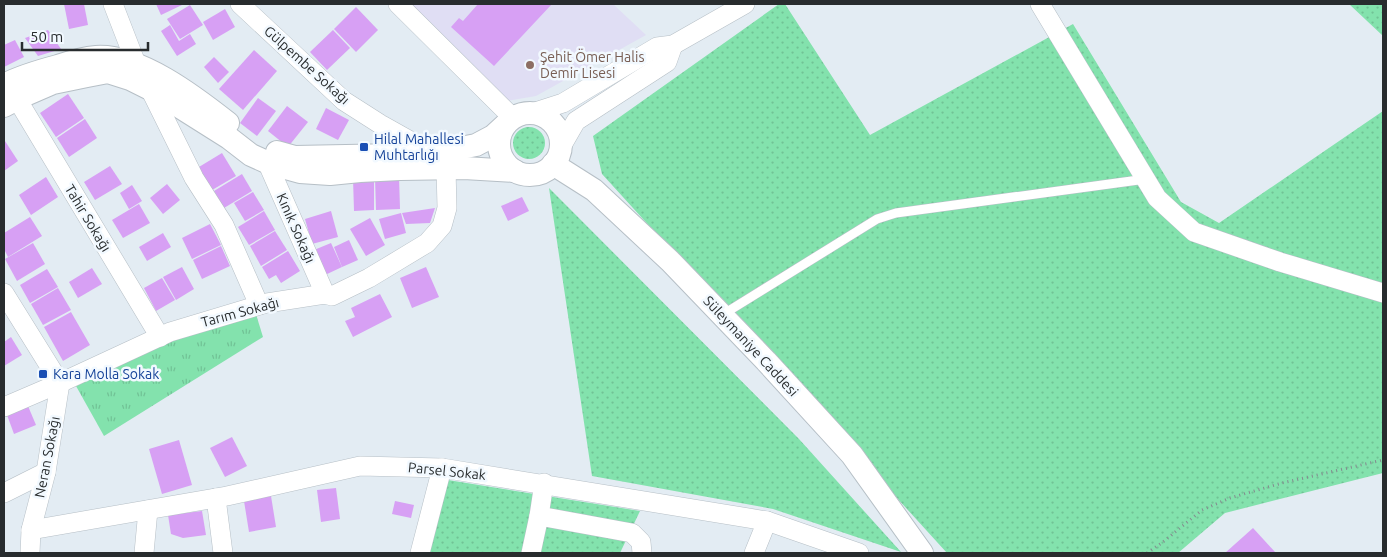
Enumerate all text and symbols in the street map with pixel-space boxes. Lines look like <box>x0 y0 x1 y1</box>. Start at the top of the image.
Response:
scale bar <box>22 20 149 52</box>
street label: Gülpembe Sokağı <box>261 22 353 108</box>
text: 50 m <box>30 28 63 45</box>
place label: Şehit Ömer Halis Demir Lisesi <box>540 48 644 81</box>
marker: Şehit Ömer Halis Demir Lisesi <box>524 59 536 71</box>
place label: Hilal Mahallesi Muhtarlığı <box>374 131 464 163</box>
marker: Hilal Mahallesi Muhtarlığı <box>358 141 370 153</box>
street label: Tahir Sokağı <box>62 181 114 255</box>
street label: Kınık Sokağı <box>273 190 319 266</box>
street label: Süleymaniye Caddesi <box>700 293 802 399</box>
street label: Tarım Sokağı <box>199 294 281 330</box>
place label: Kara Molla Sokak <box>53 366 159 382</box>
marker: Kara Molla Sokak <box>37 368 49 380</box>
street label: Neran Sokağı <box>31 415 63 499</box>
street label: Parsel Sokak <box>407 459 487 483</box>

